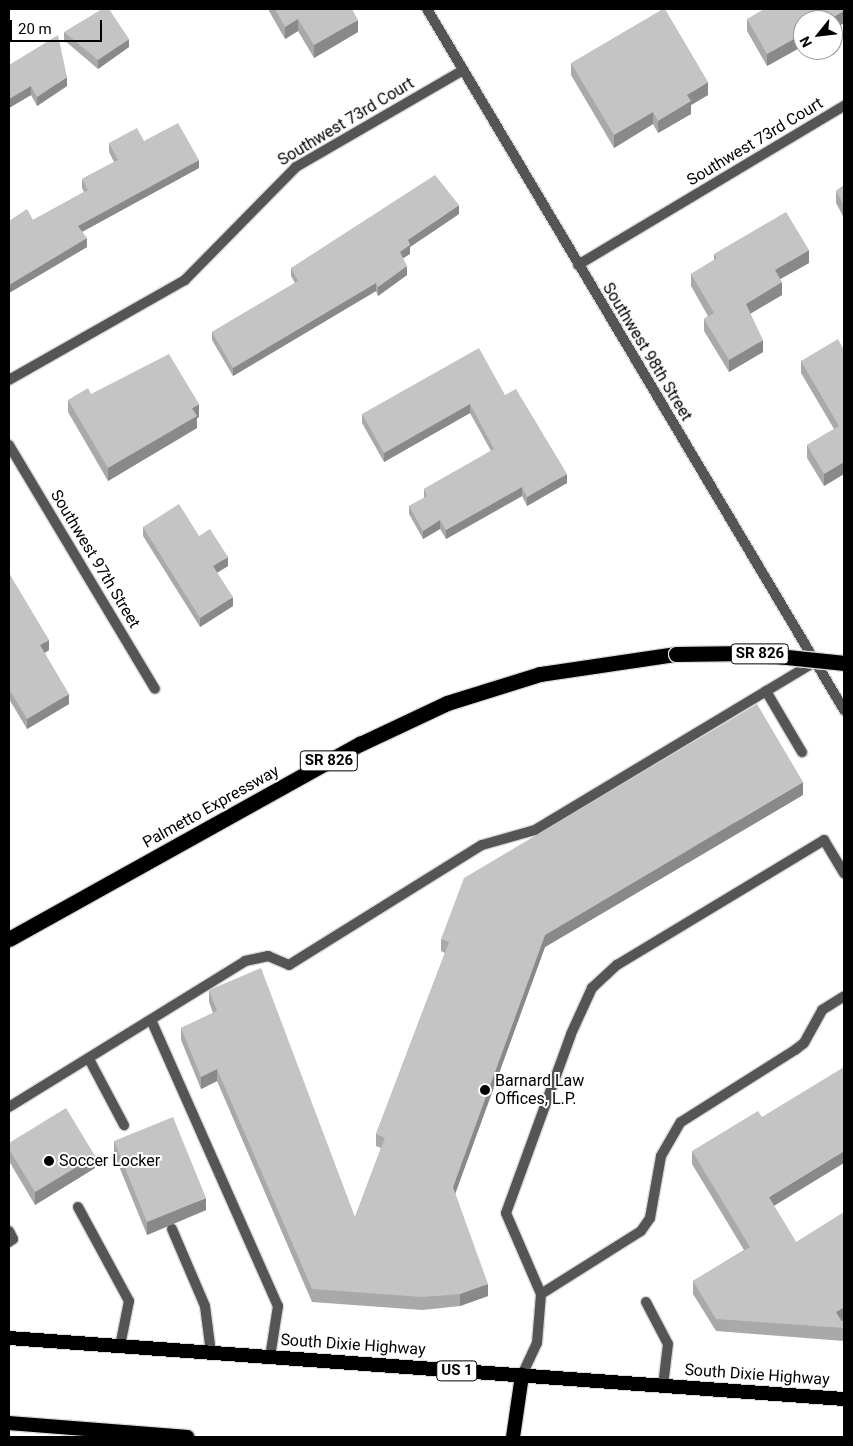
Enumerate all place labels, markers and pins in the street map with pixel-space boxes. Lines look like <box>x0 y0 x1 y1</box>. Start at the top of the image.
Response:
place label: Barnard Law Offices, L.P. <box>495 1071 584 1109</box>
marker: Barnard Law Offices, L.P. <box>479 1084 491 1096</box>
place label: Soccer Locker <box>59 1151 160 1171</box>
marker: Soccer Locker <box>43 1155 55 1167</box>

